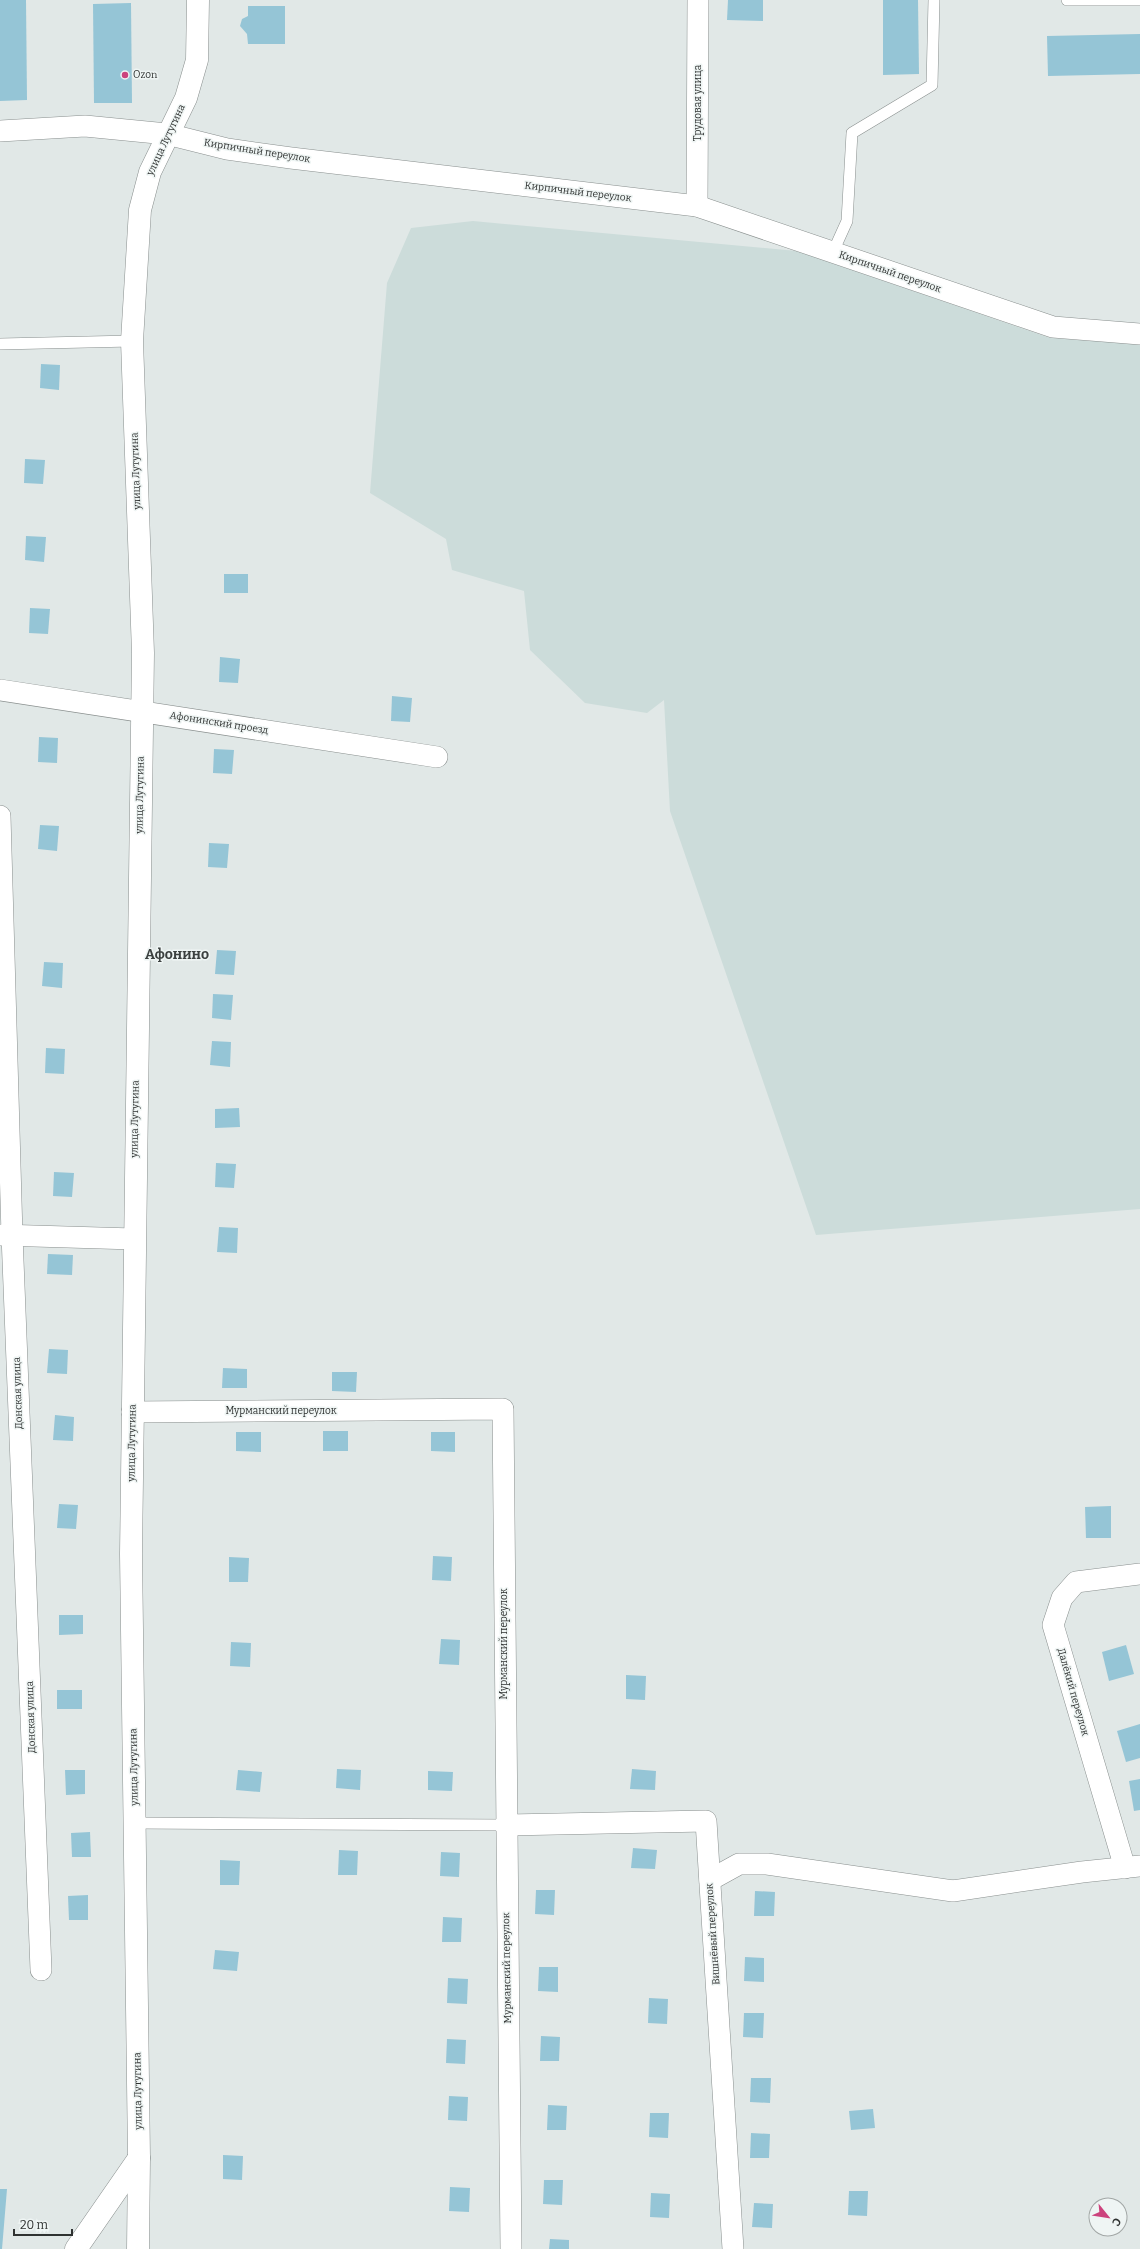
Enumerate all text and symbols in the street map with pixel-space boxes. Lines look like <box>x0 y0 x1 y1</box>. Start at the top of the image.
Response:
street label: Трудовая улица <box>692 64 704 141</box>
place label: Ozon <box>133 69 158 81</box>
marker: Ozon <box>120 70 130 80</box>
street label: улица Лутугина <box>144 102 188 179</box>
street label: Кирпичный переулок <box>203 137 311 165</box>
street label: Кирпичный переулок <box>524 179 632 205</box>
street label: Кирпичный переулок <box>837 249 943 295</box>
street label: улица Лутугина <box>129 432 143 511</box>
street label: Афонинский проезд <box>169 709 269 737</box>
street label: улица Лутугина <box>133 756 147 835</box>
district label: Афонино <box>145 946 209 963</box>
street label: улица Лутугина <box>128 1080 142 1159</box>
street label: Донская улица <box>11 1356 25 1429</box>
street label: улица Лутугина <box>125 1404 139 1483</box>
street label: Мурманский переулок <box>225 1405 337 1417</box>
street label: Мурманский переулок <box>498 1588 510 1700</box>
street label: Далёкий переулок <box>1055 1647 1091 1737</box>
street label: Донская улица <box>24 1680 38 1753</box>
street label: улица Лутугина <box>127 1728 141 1807</box>
street label: Вишнёвый переулок <box>703 1883 723 1985</box>
street label: Мурманский переулок <box>500 1912 514 2024</box>
street label: улица Лутугина <box>131 2052 145 2131</box>
north arrow <box>1088 2197 1128 2237</box>
scale bar <box>14 2211 72 2237</box>
text: С <box>1109 2215 1124 2228</box>
text: 20 m <box>20 2218 49 2232</box>

